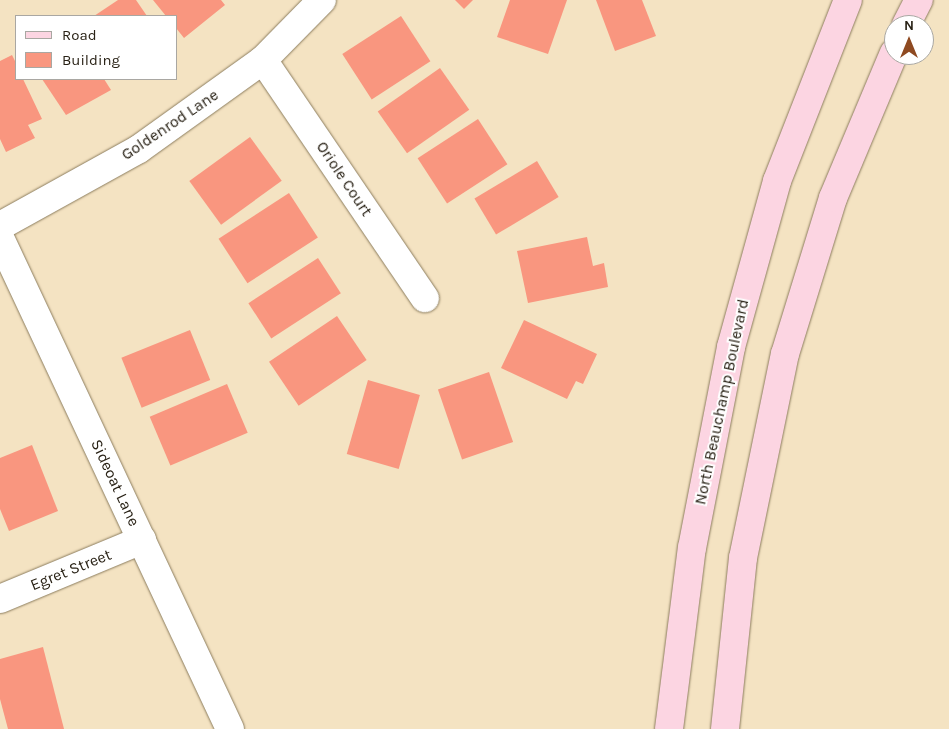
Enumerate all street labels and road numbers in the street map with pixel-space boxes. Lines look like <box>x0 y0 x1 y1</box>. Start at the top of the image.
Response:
street label: Goldenrod Lane <box>118 85 222 165</box>
street label: Oriole Court <box>312 138 376 220</box>
street label: North Beauchamp Boulevard <box>691 297 753 507</box>
street label: Sideoat Lane <box>87 436 143 530</box>
street label: Egret Street <box>28 545 114 595</box>

